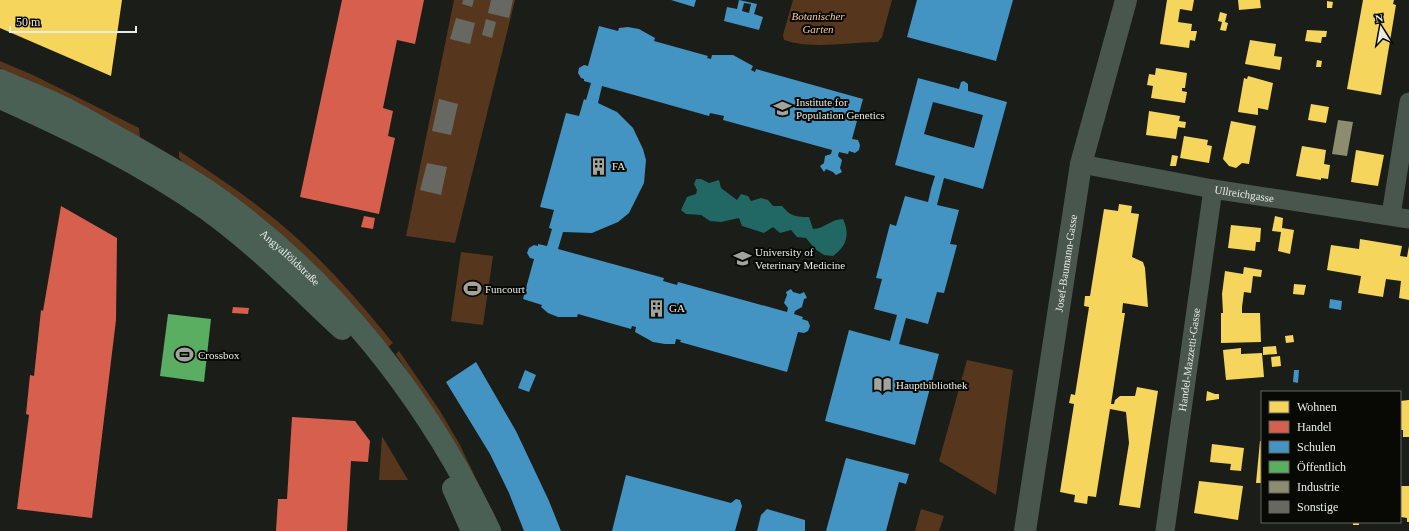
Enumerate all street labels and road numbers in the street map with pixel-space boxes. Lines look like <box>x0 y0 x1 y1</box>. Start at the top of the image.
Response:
street label: Ullreichgasse <box>1214 183 1275 204</box>
street label: Josef-Baumann-Gasse <box>1053 213 1079 313</box>
street label: Angyalföldstraße <box>258 227 322 288</box>
street label: Handel-Mazzetti-Gasse <box>1176 307 1202 412</box>

